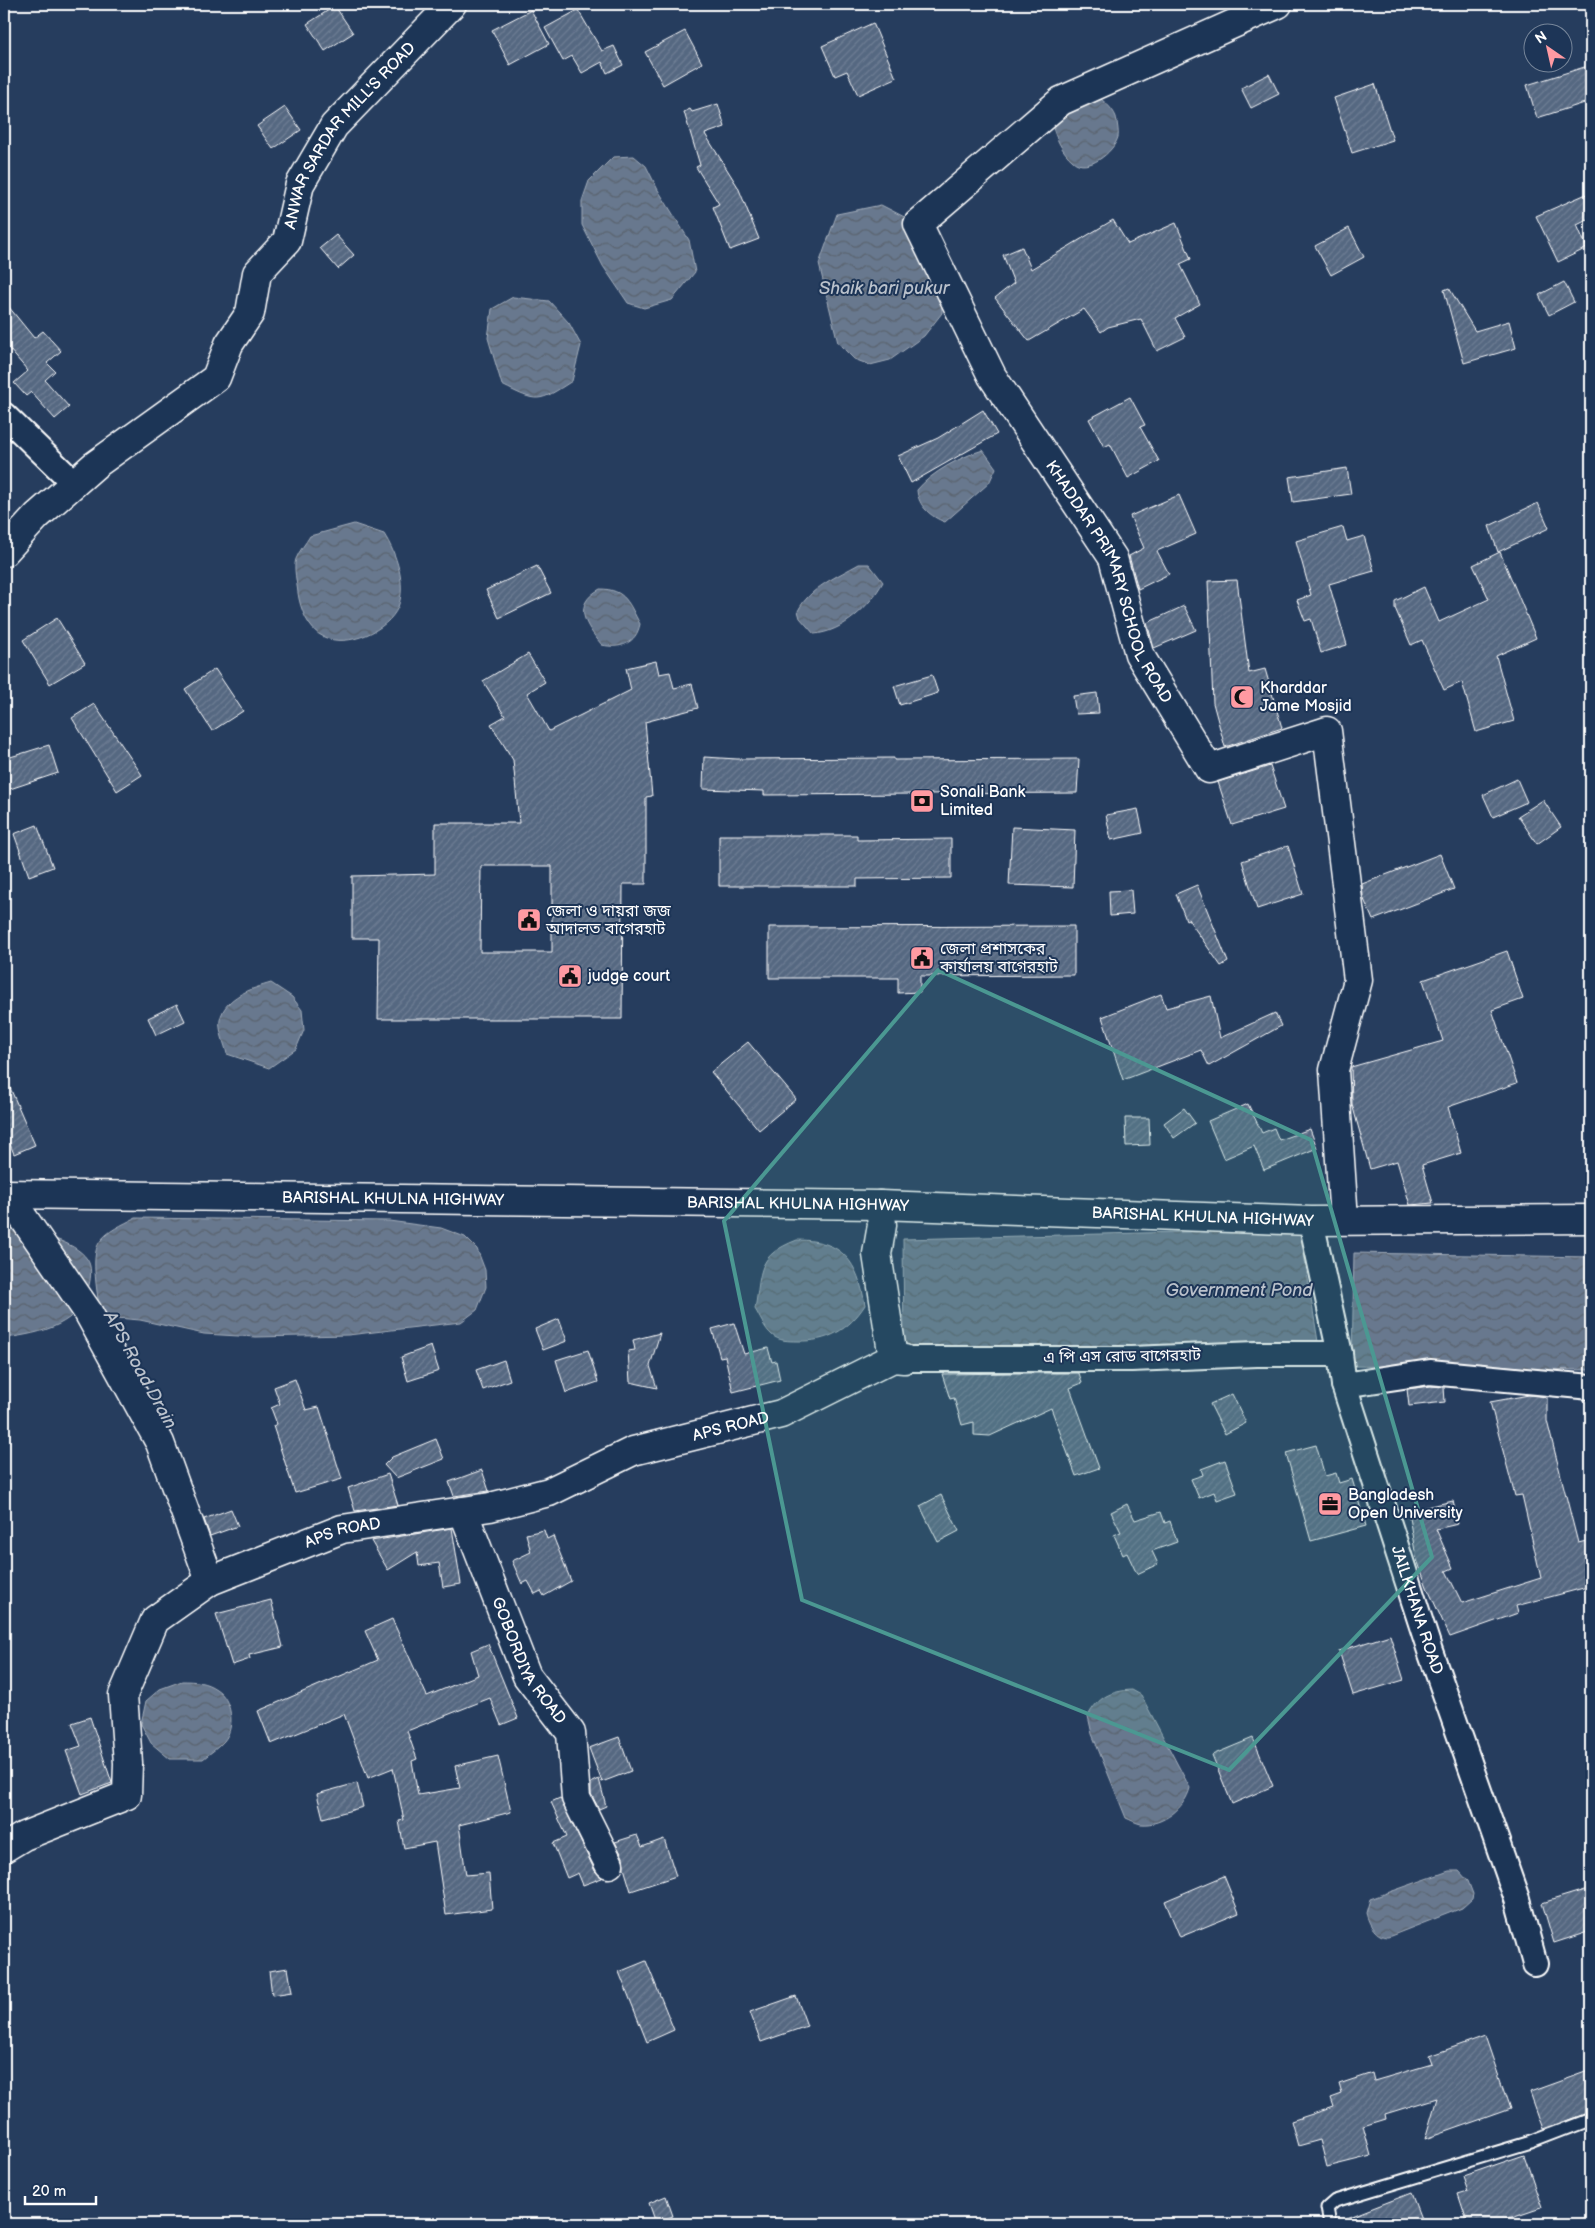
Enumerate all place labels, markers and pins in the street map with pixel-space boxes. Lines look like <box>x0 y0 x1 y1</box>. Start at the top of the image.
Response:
place label: Kharddar Jame Mosjid <box>1260 679 1352 716</box>
mosque icon: Kharddar Jame Mosjid <box>1229 684 1255 710</box>
place label: Sonali Bank Limited <box>940 783 1026 820</box>
bank icon: Sonali Bank Limited <box>909 788 935 814</box>
place label: জেলা ও দায়রা জজ আদালত বাগেরহাট <box>545 902 671 939</box>
public building icon: জেলা ও দায়রা জজ আদালত বাগেরহাট <box>516 907 542 933</box>
place label: জেলা প্রশাসকের কার্যালয় বাগেরহাট <box>939 940 1058 977</box>
public building icon: জেলা প্রশাসকের কার্যালয় বাগেরহাট <box>909 945 935 971</box>
public building icon: judge court <box>557 963 583 989</box>
place label: judge court <box>587 967 670 986</box>
place label: Bangladesh Open University <box>1348 1486 1464 1523</box>
office icon: Bangladesh Open University <box>1317 1491 1343 1517</box>

